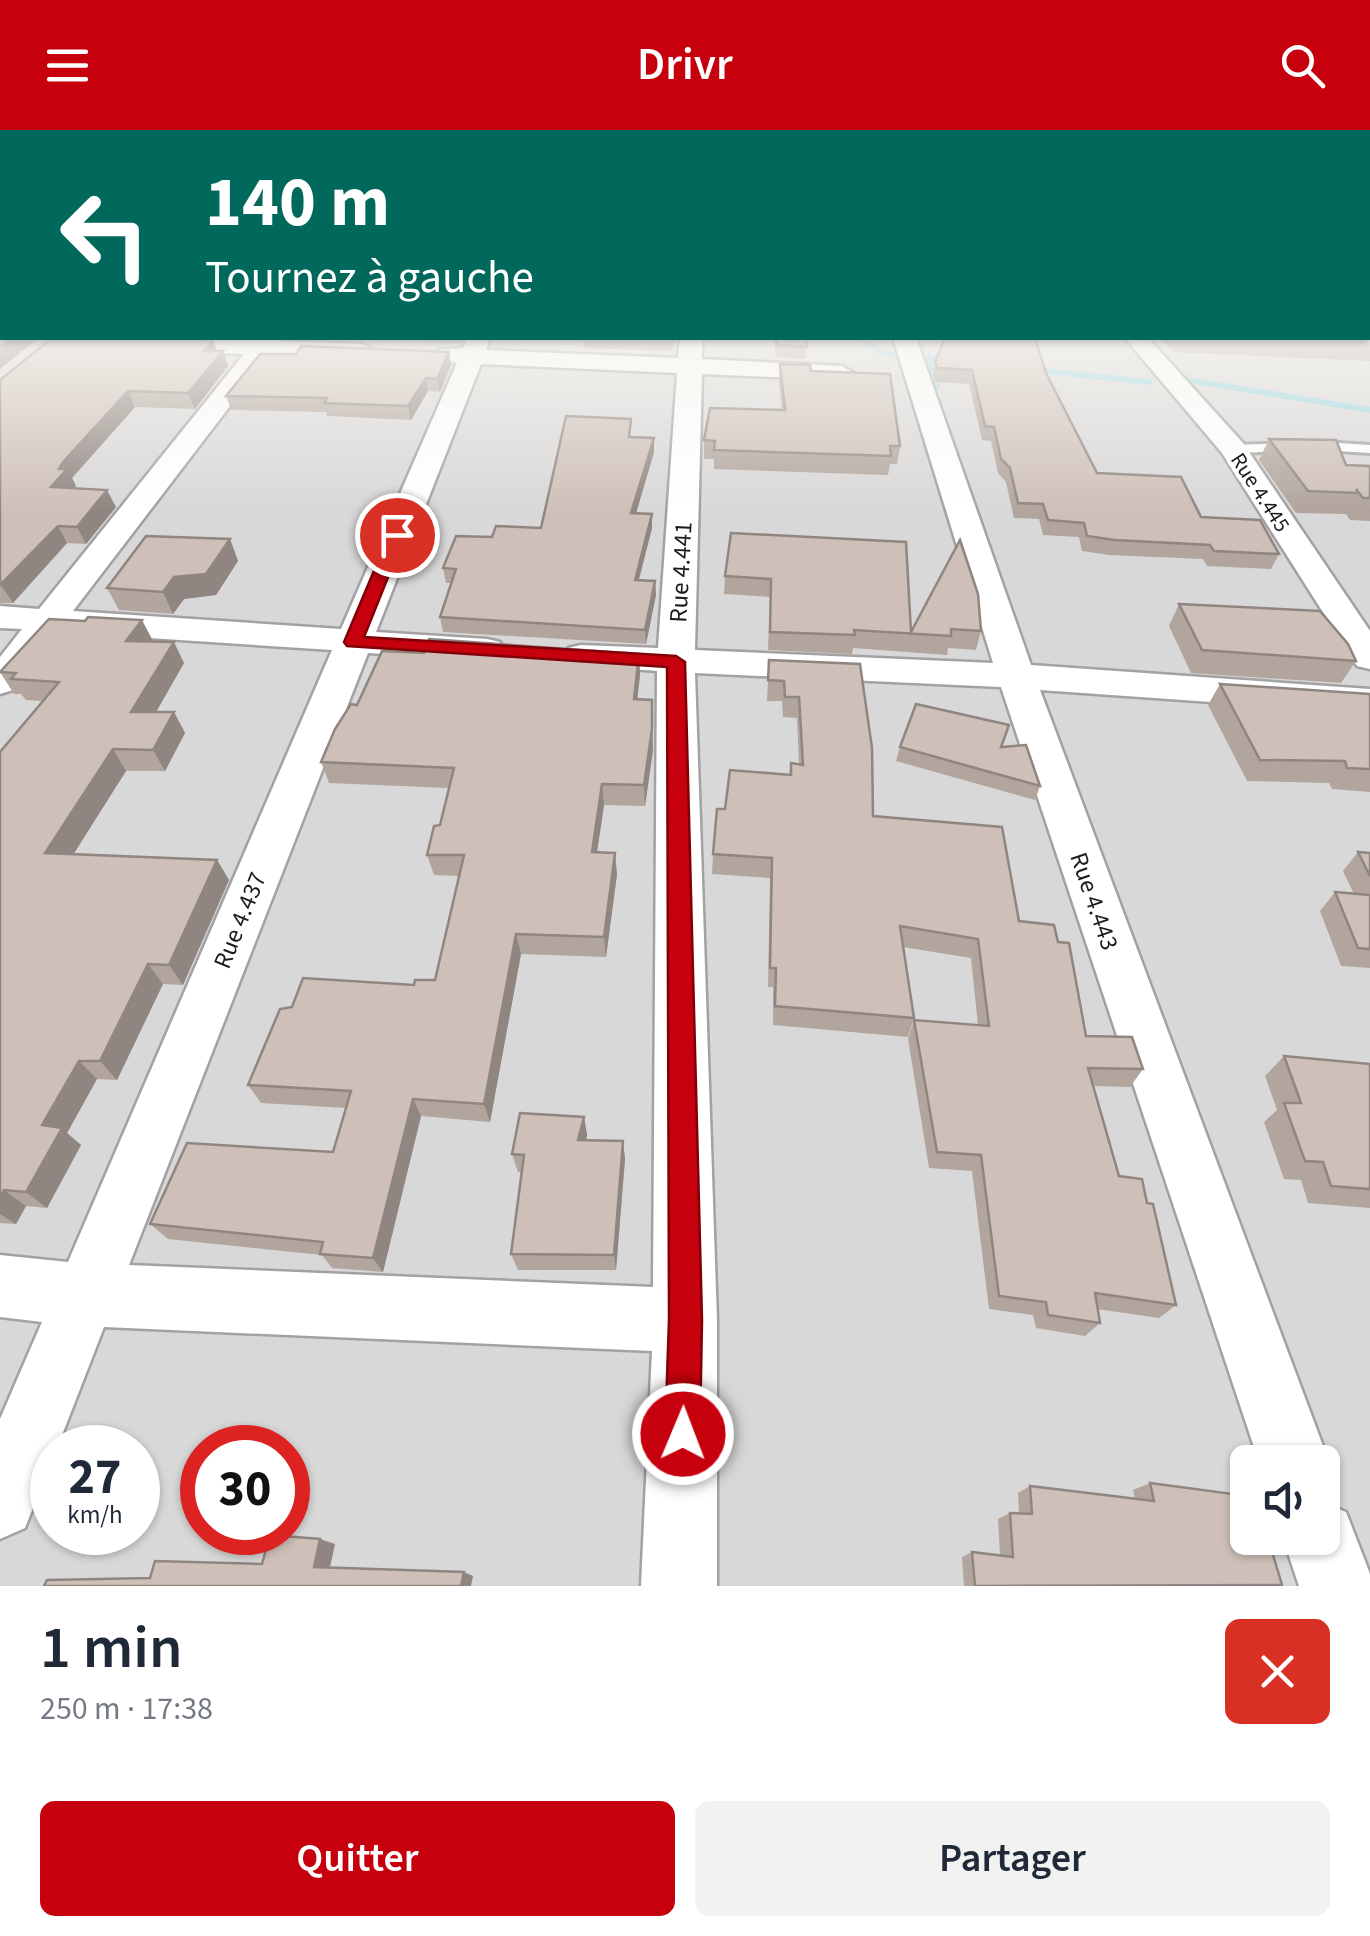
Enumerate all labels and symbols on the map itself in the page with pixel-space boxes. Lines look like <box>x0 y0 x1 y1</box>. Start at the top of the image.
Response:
street label: Rue 4.445 <box>1223 447 1298 539</box>
pin <box>355 493 440 578</box>
street label: Rue 4.441 <box>660 521 702 624</box>
street label: Rue 4.443 <box>1061 848 1128 955</box>
street label: Rue 4.437 <box>204 867 276 974</box>
position arrow <box>631 1382 735 1486</box>
speed limit sign: 30 <box>180 1425 310 1555</box>

